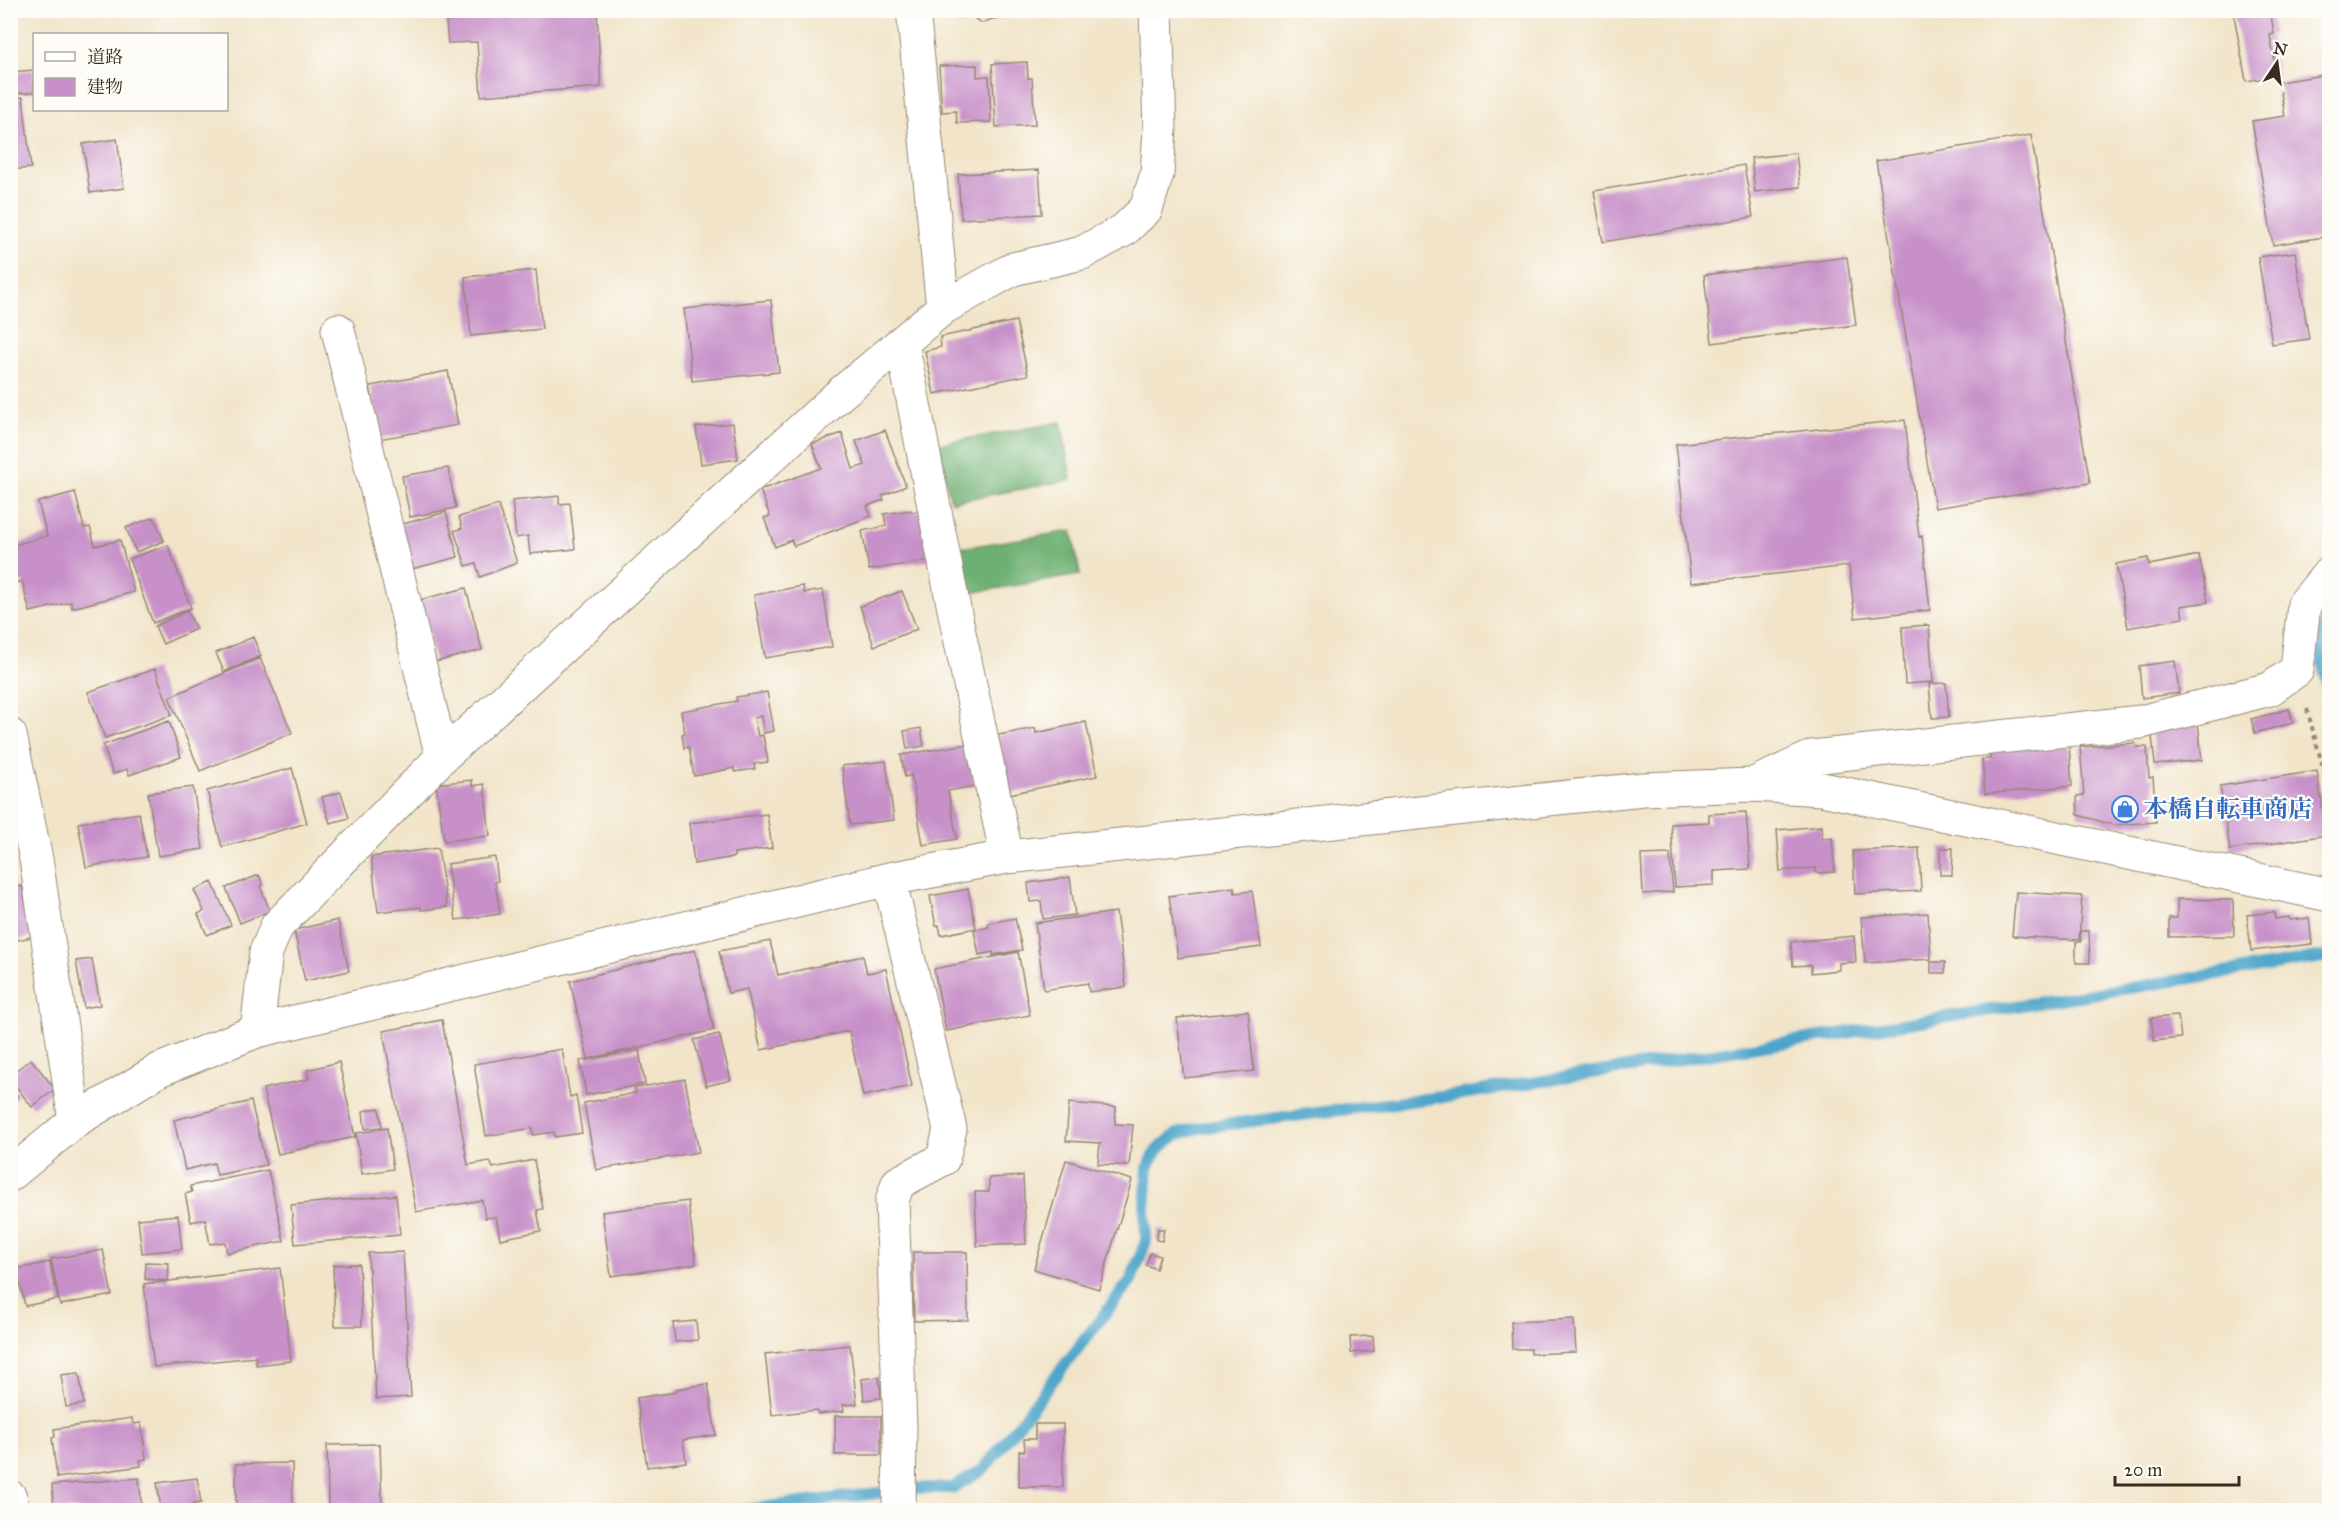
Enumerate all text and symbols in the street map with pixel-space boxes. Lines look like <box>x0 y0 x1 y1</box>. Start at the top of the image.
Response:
legend <box>33 33 228 111</box>
north arrow <box>2247 33 2307 93</box>
text: N <box>2272 38 2289 60</box>
text: 道路 <box>87 46 123 68</box>
text: 建物 <box>87 76 123 98</box>
shop icon: 本橋自転車商店 <box>2110 794 2140 824</box>
place label: 本橋自転車商店 <box>2144 794 2312 824</box>
scale bar <box>2115 1449 2240 1487</box>
text: 20 m <box>2124 1459 2162 1481</box>

